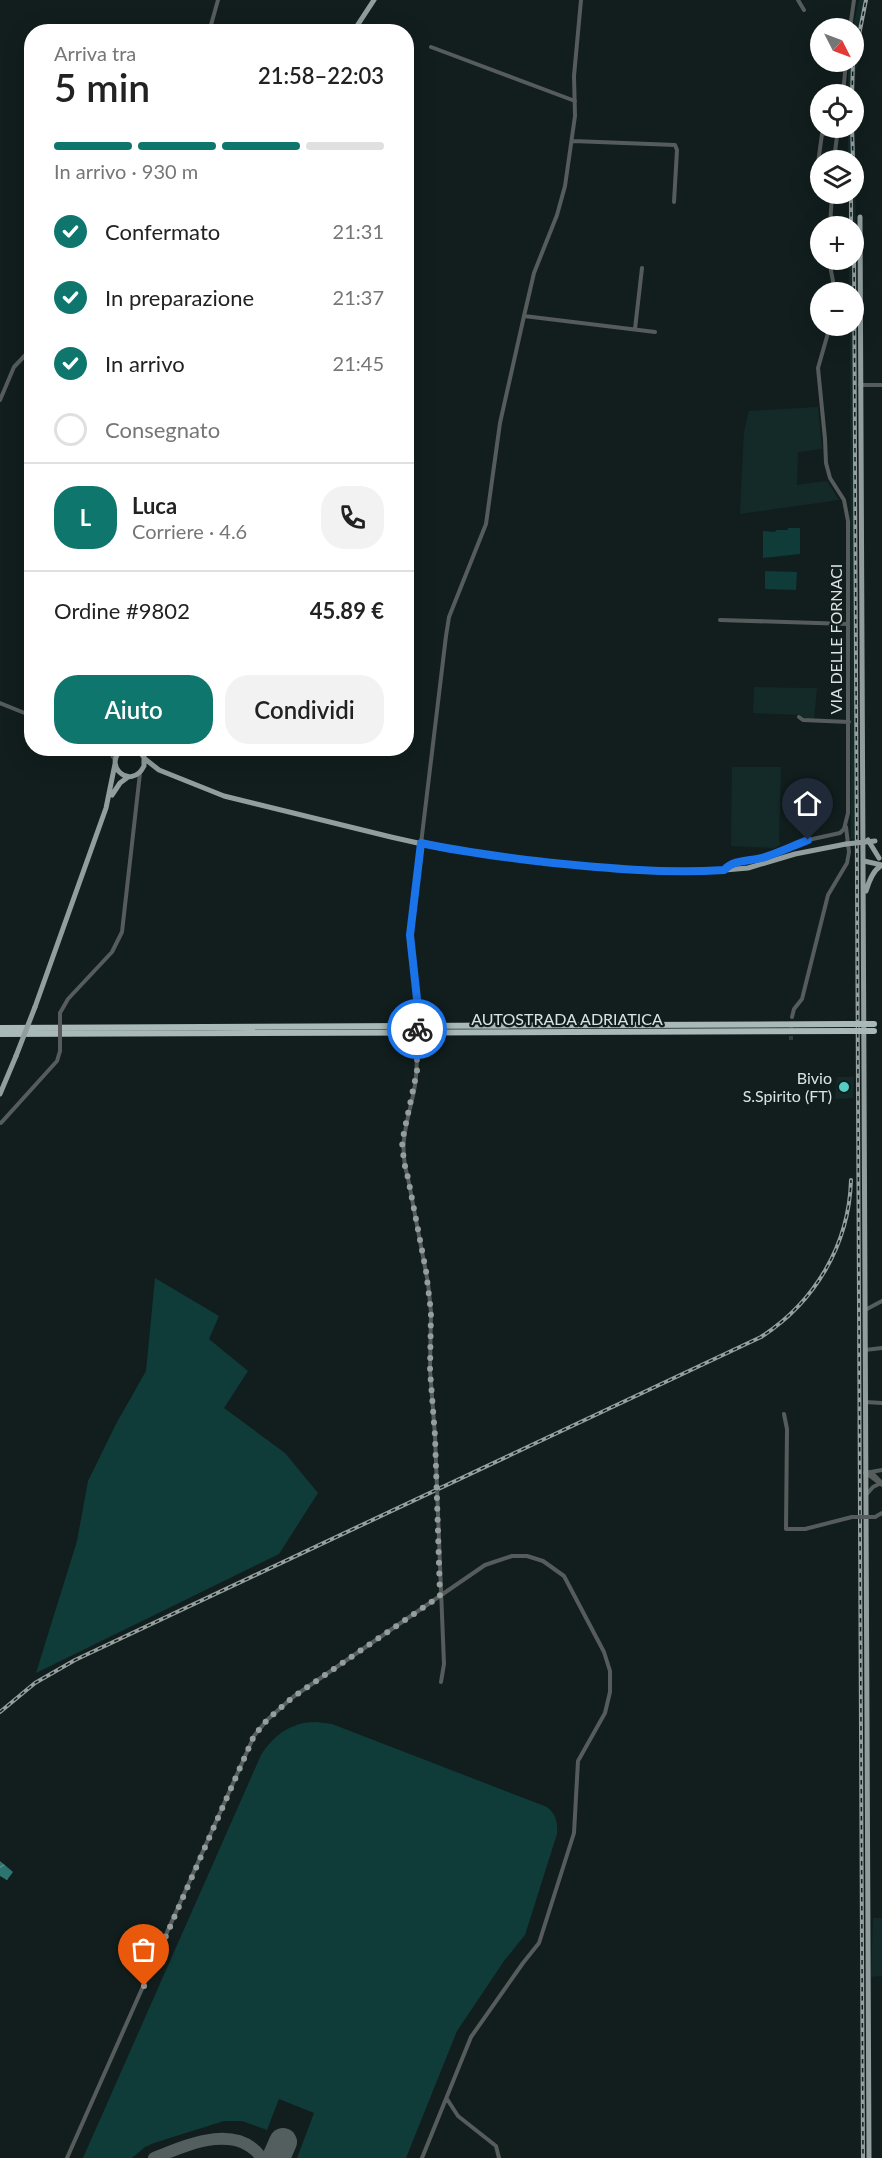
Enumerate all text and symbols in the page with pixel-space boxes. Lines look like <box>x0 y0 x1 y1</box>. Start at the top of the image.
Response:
north arrow <box>810 18 864 72</box>
map controls <box>810 18 864 336</box>
text: Arriva tra <box>54 41 136 65</box>
text: 21:58–22:03 <box>258 62 384 89</box>
text: 5 min <box>54 64 150 110</box>
button: locate <box>810 84 864 138</box>
button: layers <box>810 150 864 204</box>
text: In arrivo · 930 m <box>54 159 198 183</box>
icon: check <box>54 215 87 248</box>
button: + <box>810 216 864 270</box>
text: Confermato <box>105 218 220 245</box>
text: 21:31 <box>333 219 384 243</box>
icon: check <box>54 281 87 314</box>
button: − <box>810 282 864 336</box>
text: In preparazione <box>105 284 254 311</box>
text: 21:37 <box>333 285 384 309</box>
icon: check <box>54 347 87 380</box>
text: In arrivo <box>105 350 185 377</box>
text: 21:45 <box>333 351 384 375</box>
text: Consegnato <box>105 416 220 443</box>
button: phone <box>321 486 384 549</box>
text: Luca <box>132 492 177 519</box>
text: L <box>80 504 91 531</box>
text: Corriere · 4.6 <box>132 519 247 543</box>
street label: VIA DELLE FORNACI <box>826 564 845 714</box>
text: Ordine #9802 <box>54 597 190 624</box>
text: 45.89 € <box>310 597 384 624</box>
button: Aiuto <box>54 675 213 744</box>
button: Condividi <box>225 675 384 744</box>
pin <box>782 778 833 840</box>
icon: home <box>791 787 824 820</box>
courier <box>387 999 447 1059</box>
street label: AUTOSTRADA ADRIATICA <box>471 1009 663 1028</box>
icon: bike <box>401 1013 434 1046</box>
place label: Bivio S.Spirito (FT) <box>743 1068 832 1105</box>
marker: Bivio S.Spirito (FT) <box>837 1080 851 1094</box>
pin <box>118 1924 169 1986</box>
icon: bag <box>127 1933 160 1966</box>

